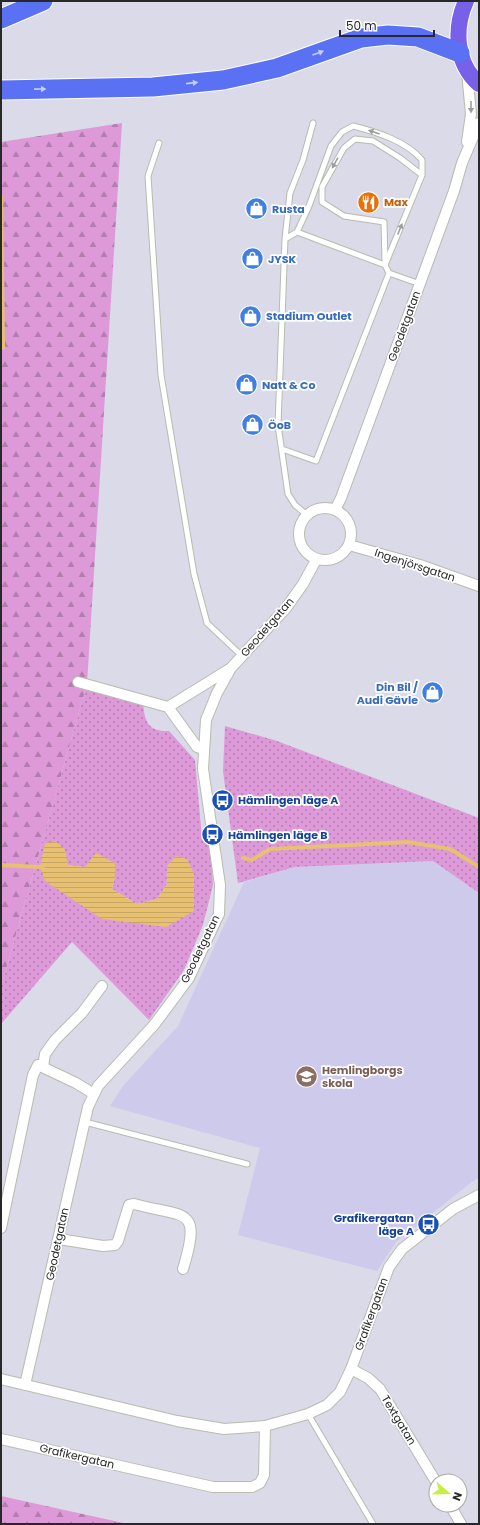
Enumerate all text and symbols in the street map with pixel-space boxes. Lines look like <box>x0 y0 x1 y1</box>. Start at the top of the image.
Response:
scale bar <box>340 12 434 38</box>
text: 50 m <box>346 17 377 34</box>
one-way arrow <box>312 50 324 56</box>
one-way arrow <box>186 80 198 86</box>
one-way arrow <box>34 86 47 92</box>
one-way arrow <box>468 101 474 114</box>
one-way arrow <box>367 128 379 134</box>
one-way arrow <box>332 157 339 169</box>
restaurant icon: Max <box>355 189 381 215</box>
place label: Max <box>384 194 409 210</box>
shop icon: Rusta <box>244 196 270 222</box>
place label: Rusta <box>272 201 305 217</box>
one-way arrow <box>398 222 404 234</box>
shop icon: JYSK <box>239 246 265 272</box>
place label: JYSK <box>268 251 297 267</box>
street label: Geodetgatan <box>384 288 424 364</box>
shop icon: Stadium Outlet <box>237 303 263 329</box>
place label: Stadium Outlet <box>266 308 352 324</box>
shop icon: Natt & Co <box>234 372 260 398</box>
place label: Natt & Co <box>262 377 316 393</box>
shop icon: ÖoB <box>239 412 265 438</box>
place label: ÖoB <box>268 417 291 433</box>
street label: Ingenjörsgatan <box>373 544 457 586</box>
street label: Geodetgatan <box>237 594 297 660</box>
place label: Din Bil / Audi Gävle <box>357 679 418 708</box>
shop icon: Din Bil / Audi Gävle <box>420 680 446 706</box>
bus stop icon: Hämlingen läge A <box>209 787 235 813</box>
place label: Hämlingen läge A <box>238 792 338 808</box>
bus stop icon: Hämlingen läge B <box>199 822 225 848</box>
place label: Hämlingen läge B <box>228 827 328 843</box>
street label: Geodetgatan <box>177 912 223 986</box>
place label: Hemlingborgs skola <box>322 1062 403 1091</box>
school or university icon: Hemlingborgs skola <box>293 1063 319 1089</box>
street label: Geodetgatan <box>41 1206 73 1282</box>
place label: Grafikergatan läge A <box>334 1210 414 1239</box>
bus stop icon: Grafikergatan läge A <box>416 1211 442 1237</box>
street label: Grafikergatan <box>350 1275 392 1353</box>
street label: Textgatan <box>378 1392 420 1448</box>
street label: Grafikergatan <box>38 1440 116 1472</box>
north arrow <box>428 1473 468 1513</box>
text: N <box>448 1490 466 1503</box>

